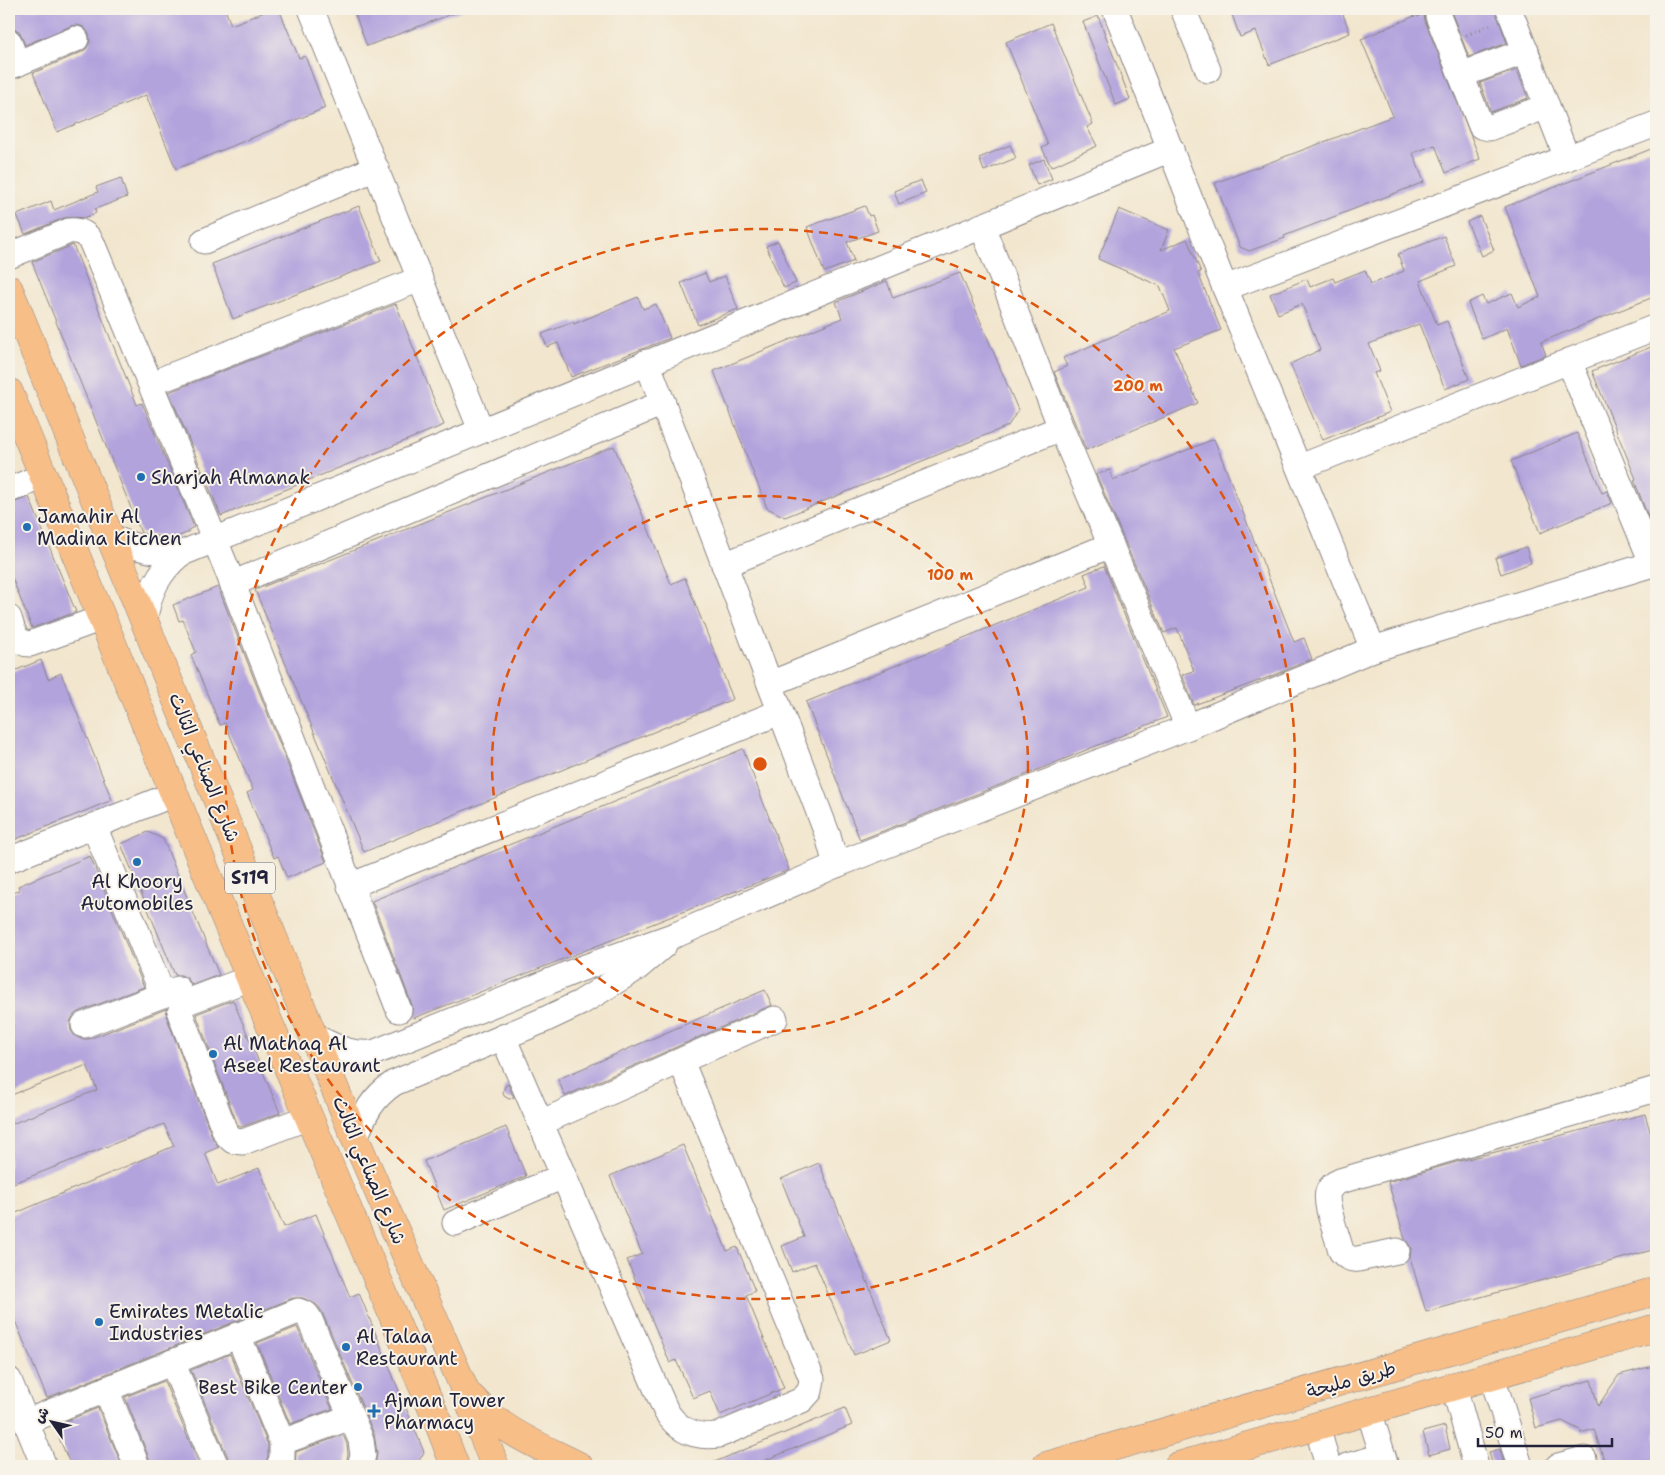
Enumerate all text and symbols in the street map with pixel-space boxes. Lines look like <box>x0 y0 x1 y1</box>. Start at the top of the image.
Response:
text: 200 m <box>1113 376 1163 396</box>
place label: Sharjah Almanak <box>151 465 310 490</box>
marker: Sharjah Almanak <box>135 471 147 483</box>
place label: Jamahir Al Madina Kitchen <box>37 504 182 551</box>
marker: Jamahir Al Madina Kitchen <box>21 521 33 533</box>
text: 100 m <box>927 565 973 585</box>
street label: شارع الصناعي الثالث <box>159 689 246 847</box>
centre of rings <box>751 755 769 773</box>
marker: Al Khoory Automobiles <box>131 856 143 868</box>
road number: S119 <box>225 862 275 894</box>
place label: Al Khoory Automobiles <box>80 869 194 916</box>
place label: Al Mathaq Al Aseel Restaurant <box>223 1031 381 1078</box>
marker: Al Mathaq Al Aseel Restaurant <box>207 1048 219 1060</box>
street label: شارع الصناعي الثالث <box>323 1092 412 1250</box>
place label: Emirates Metalic Industries <box>109 1299 264 1346</box>
marker: Emirates Metalic Industries <box>93 1316 105 1328</box>
place label: Al Talaa Restaurant <box>356 1324 458 1371</box>
marker: Al Talaa Restaurant <box>340 1341 352 1353</box>
street label: طريق مليحة <box>1304 1355 1399 1404</box>
place label: Best Bike Center <box>198 1375 348 1400</box>
marker: Best Bike Center <box>352 1381 364 1393</box>
place label: Ajman Tower Pharmacy <box>384 1388 505 1435</box>
north arrow <box>28 1398 78 1448</box>
text: ش <box>29 1403 53 1426</box>
marker: Ajman Tower Pharmacy <box>368 1405 380 1417</box>
scale bar <box>1478 1415 1611 1447</box>
text: 50 m <box>1485 1423 1523 1443</box>

